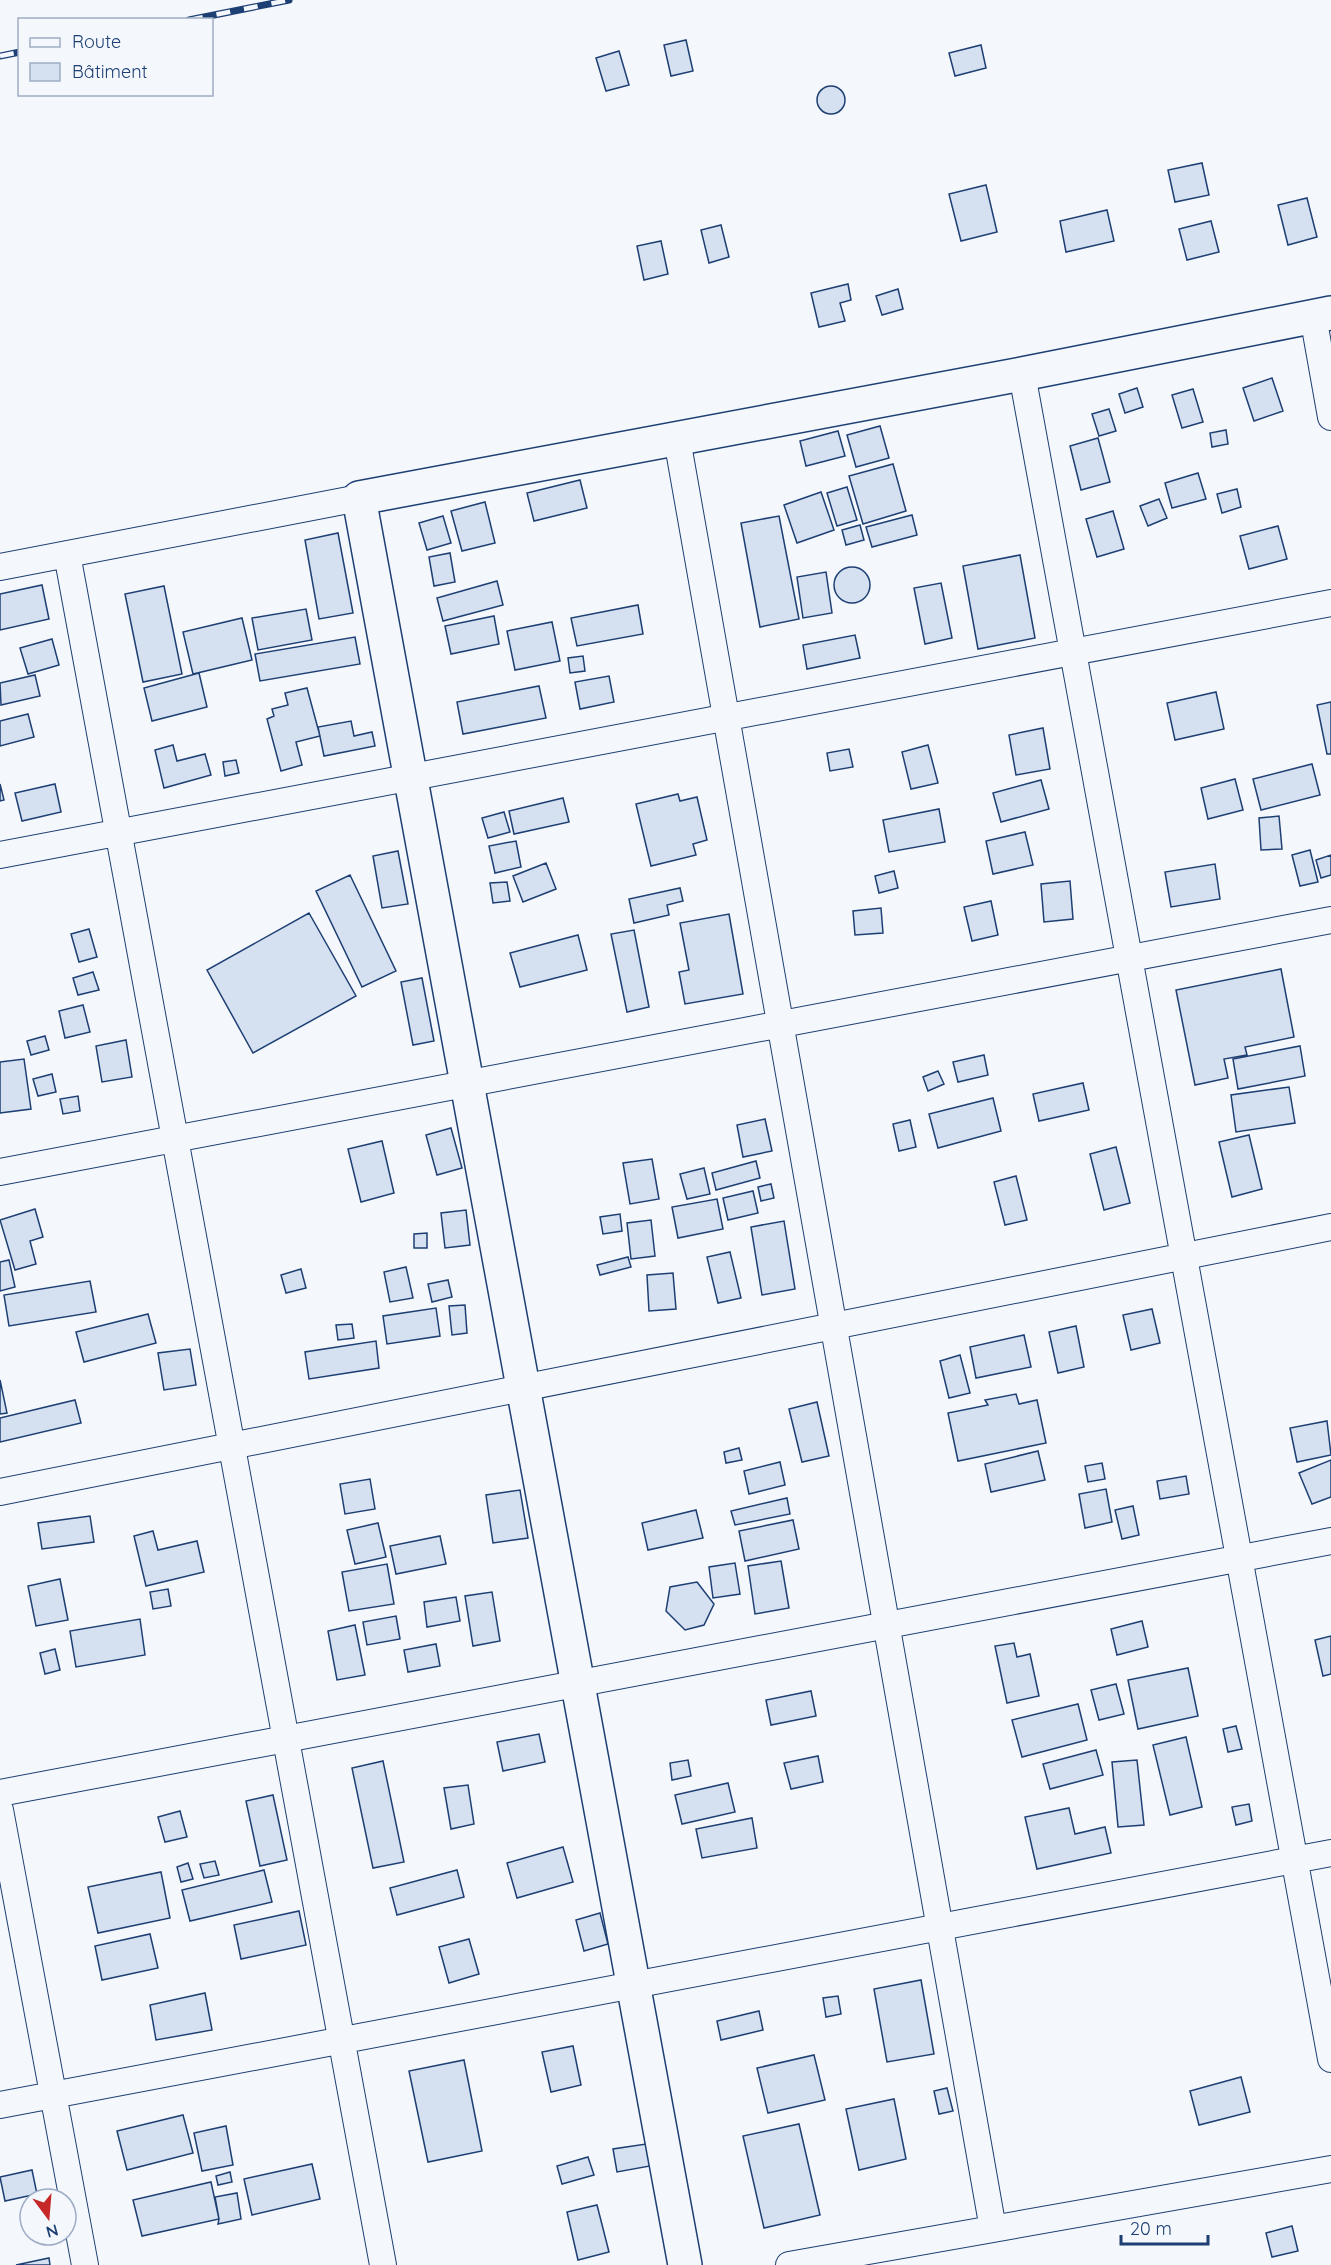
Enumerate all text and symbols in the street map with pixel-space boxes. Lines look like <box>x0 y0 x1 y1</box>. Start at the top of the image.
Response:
legend <box>18 18 213 96</box>
text: Route <box>72 30 121 53</box>
text: Bâtiment <box>72 60 148 83</box>
north arrow <box>18 2187 78 2247</box>
scale bar <box>1121 2208 1208 2246</box>
text: 20 m <box>1130 2217 1172 2240</box>
text: N <box>44 2220 61 2243</box>

